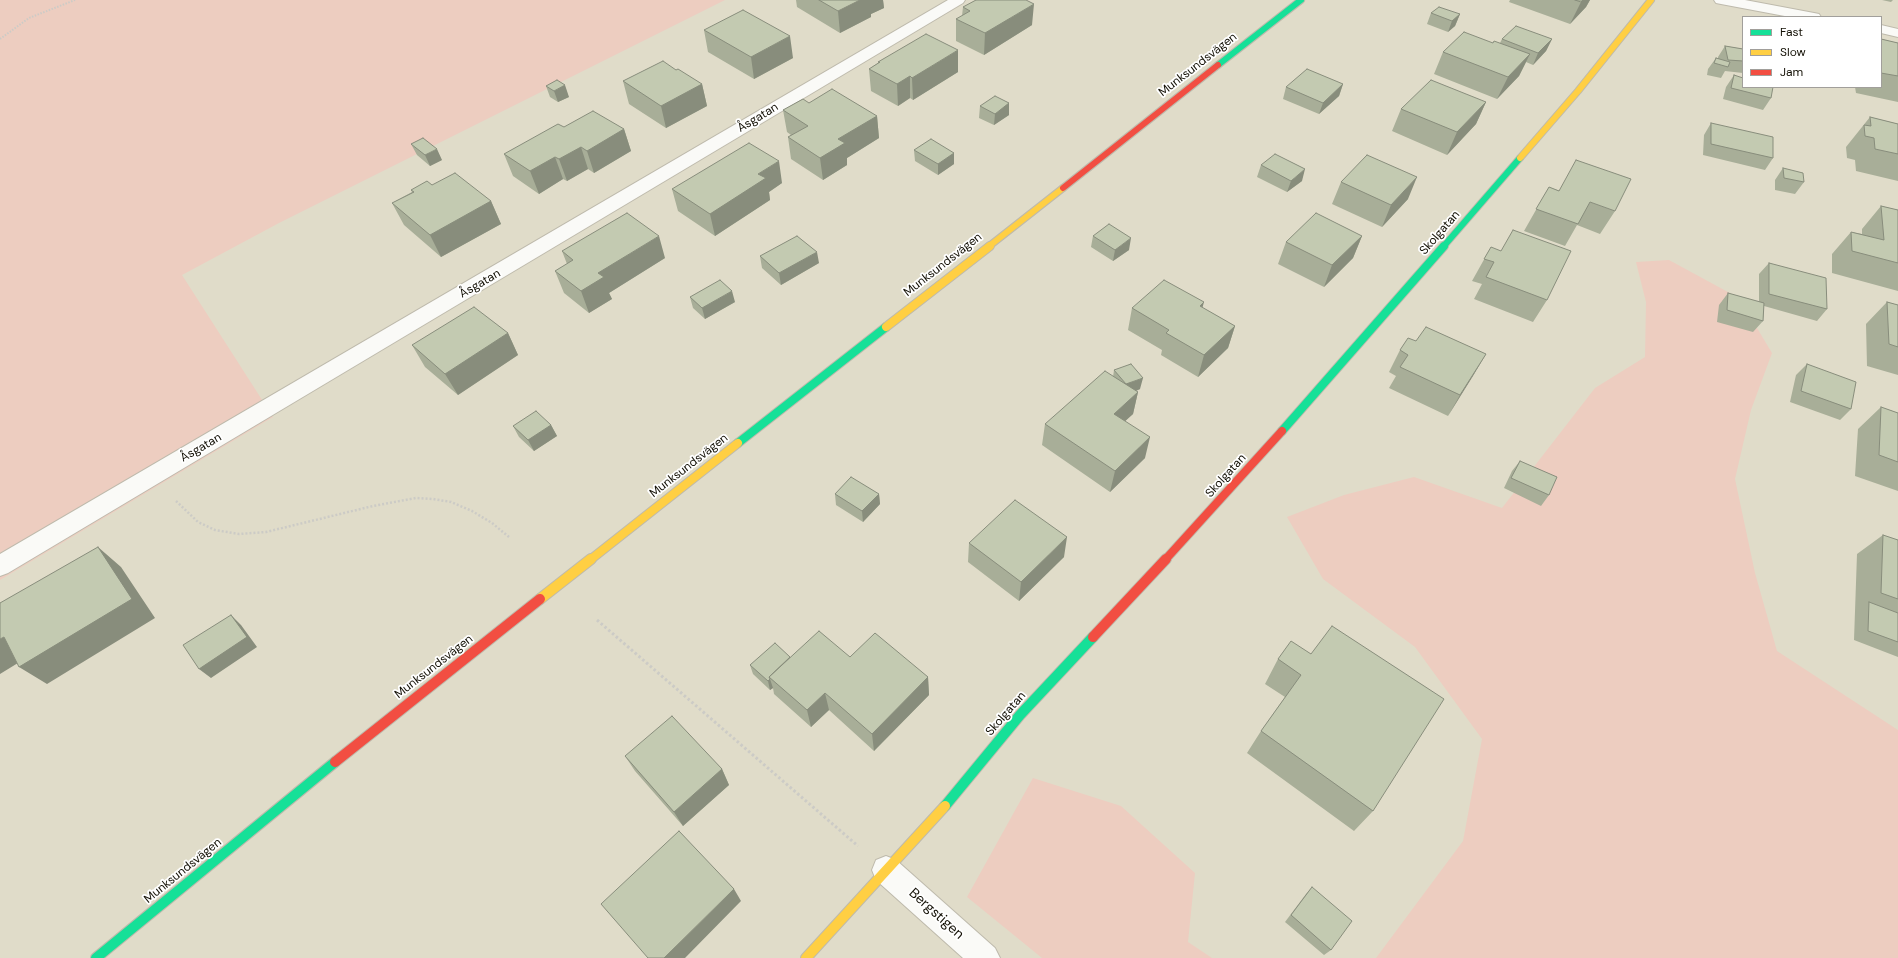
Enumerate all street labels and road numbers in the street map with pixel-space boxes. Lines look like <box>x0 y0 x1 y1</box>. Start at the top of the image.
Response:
street label: Munksundsvägen <box>1156 30 1240 100</box>
street label: Åsgatan <box>735 100 781 136</box>
street label: Skolgatan <box>1417 208 1463 258</box>
street label: Munksundsvägen <box>901 230 985 300</box>
street label: Åsgatan <box>457 266 503 302</box>
street label: Åsgatan <box>178 430 224 466</box>
street label: Munksundsvägen <box>647 431 731 501</box>
street label: Skolgatan <box>1203 451 1249 501</box>
street label: Munksundsvägen <box>392 632 476 702</box>
street label: Skolgatan <box>983 689 1029 739</box>
street label: Munksundsvägen <box>141 835 225 907</box>
street label: Bergstigen <box>905 885 967 943</box>

